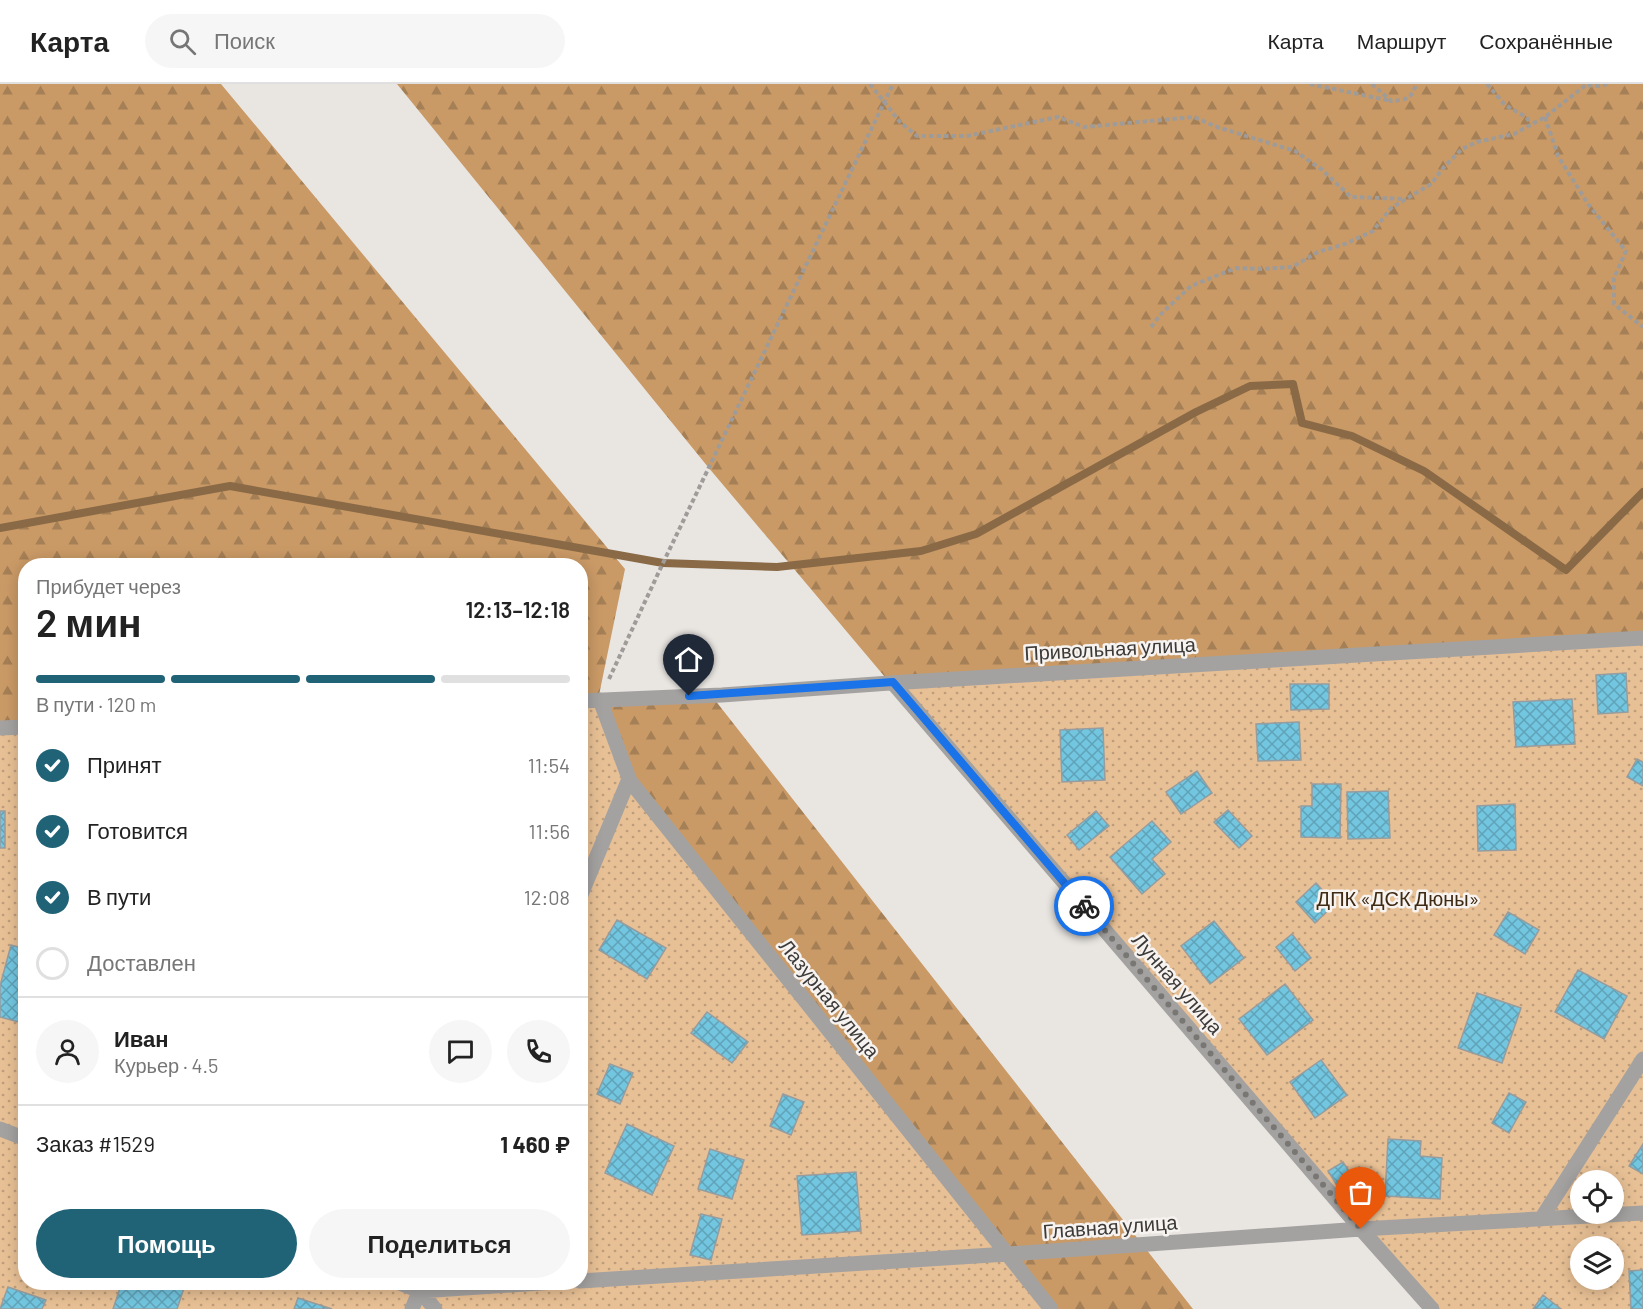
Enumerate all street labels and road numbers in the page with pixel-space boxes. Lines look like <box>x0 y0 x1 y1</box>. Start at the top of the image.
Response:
street label: Привольная улица <box>1024 631 1197 664</box>
street label: Лунная улица <box>1127 927 1229 1039</box>
street label: Лазурная улица <box>775 934 886 1063</box>
street label: Главная улица <box>1042 1209 1179 1243</box>

